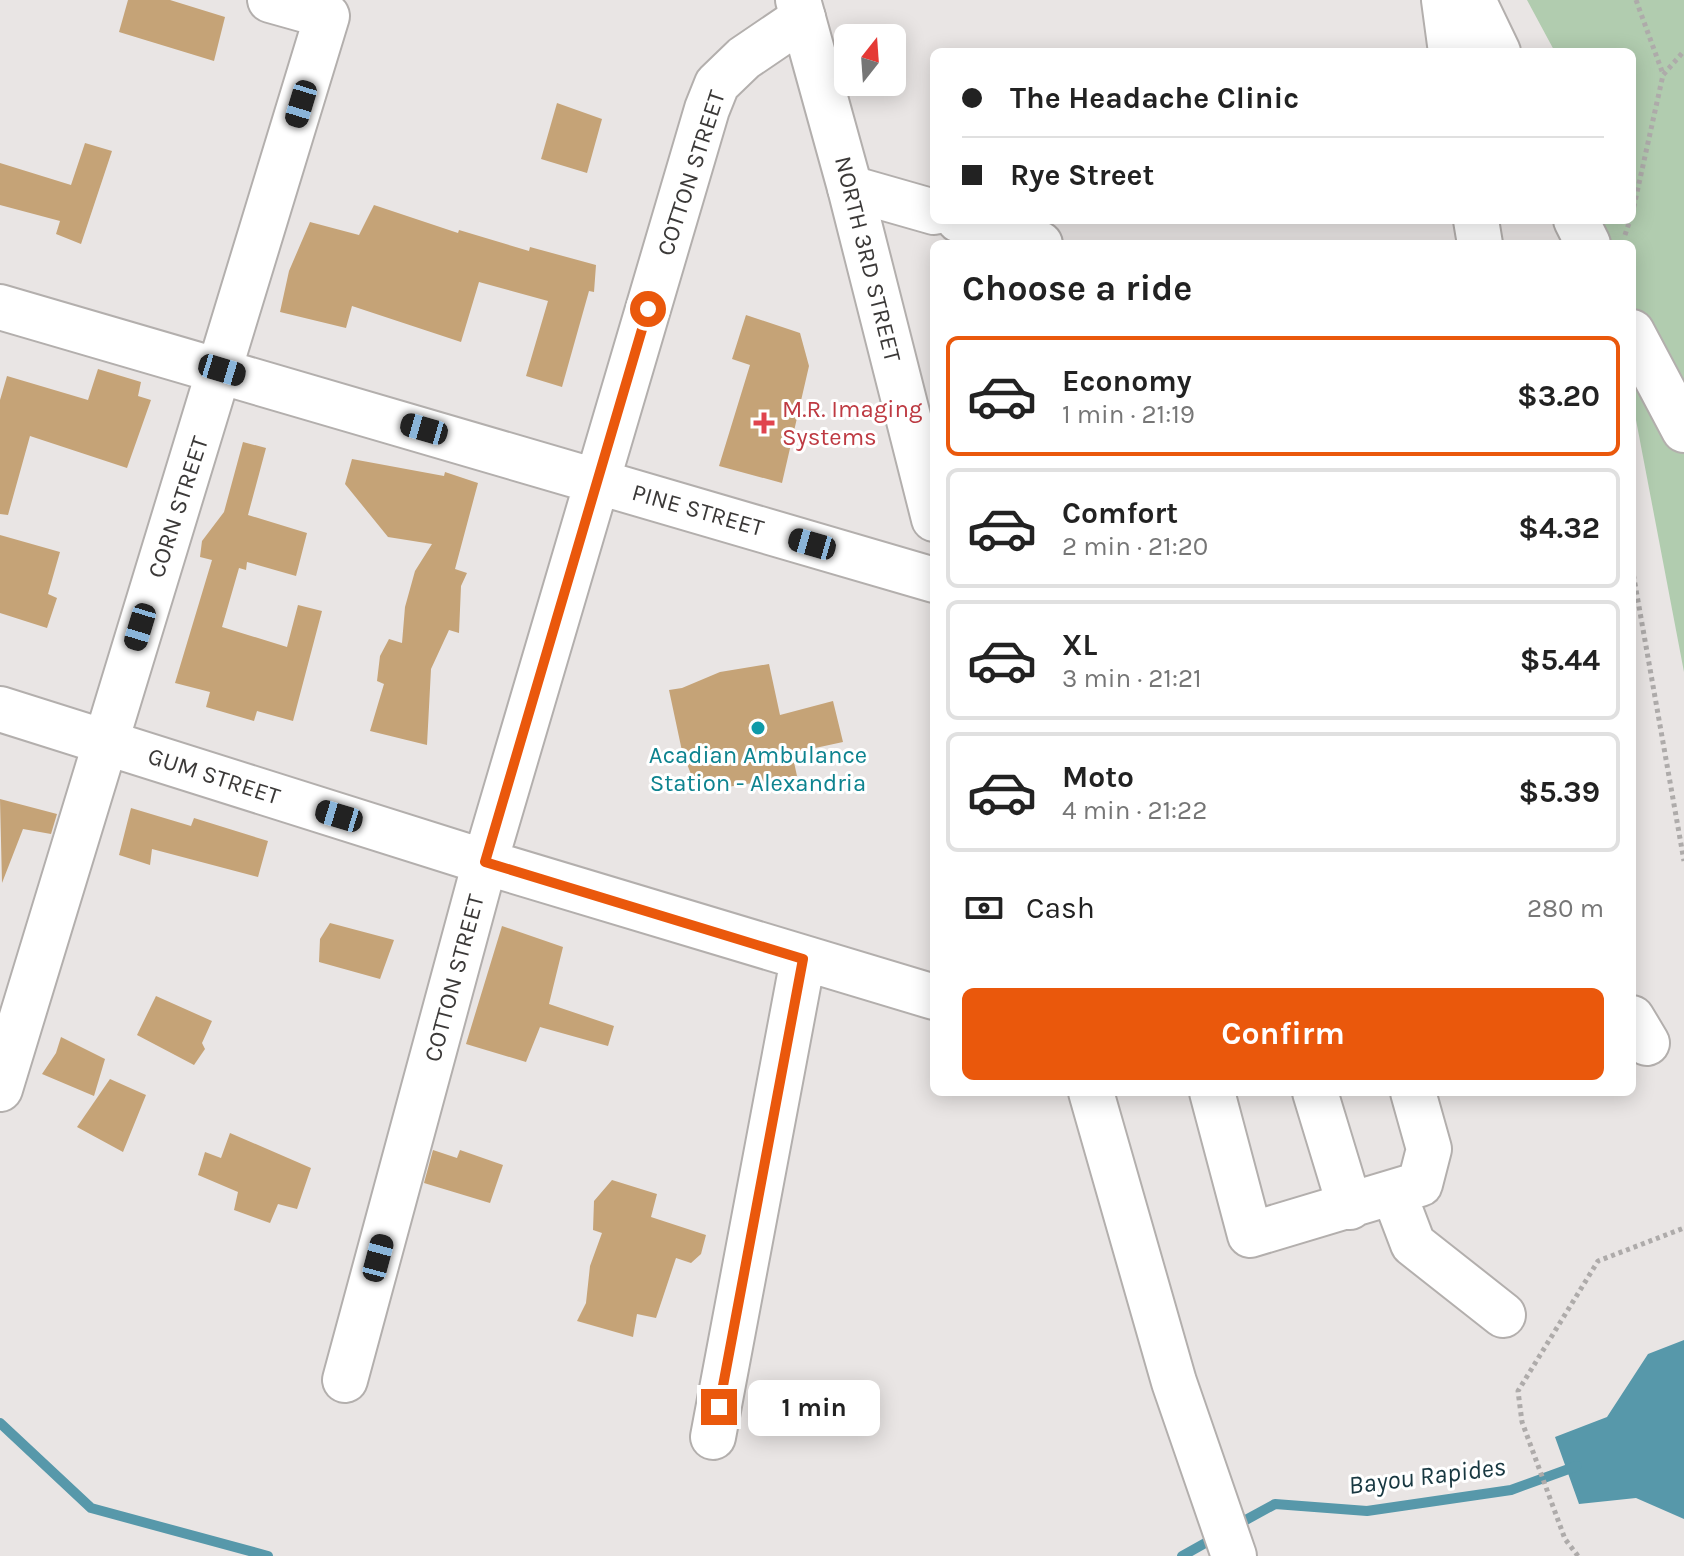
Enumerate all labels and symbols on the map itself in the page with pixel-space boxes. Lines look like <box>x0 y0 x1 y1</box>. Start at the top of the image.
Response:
north arrow <box>834 24 906 96</box>
car <box>283 78 319 130</box>
street label: COTTON STREET <box>651 87 731 259</box>
street label: NORTH 3RD STREET <box>829 153 907 365</box>
route start <box>630 291 666 327</box>
car <box>196 352 248 388</box>
place label: M.R. Imaging Systems <box>782 395 923 451</box>
car <box>398 411 450 447</box>
marker: M.R. Imaging Systems <box>753 412 775 434</box>
street label: CORN STREET <box>142 433 214 581</box>
street label: PINE STREET <box>629 478 767 542</box>
car <box>786 526 838 562</box>
car <box>122 601 158 653</box>
marker: Acadian Ambulance Station - Alexandria <box>749 719 767 737</box>
street label: GUM STREET <box>144 741 284 811</box>
place label: Acadian Ambulance Station - Alexandria <box>649 741 867 797</box>
car <box>313 798 365 834</box>
street label: COTTON STREET <box>418 891 490 1065</box>
car <box>360 1232 396 1284</box>
callout: 1 min <box>747 1379 879 1435</box>
route end <box>701 1389 737 1425</box>
water label: Bayou Rapides <box>1347 1451 1507 1501</box>

